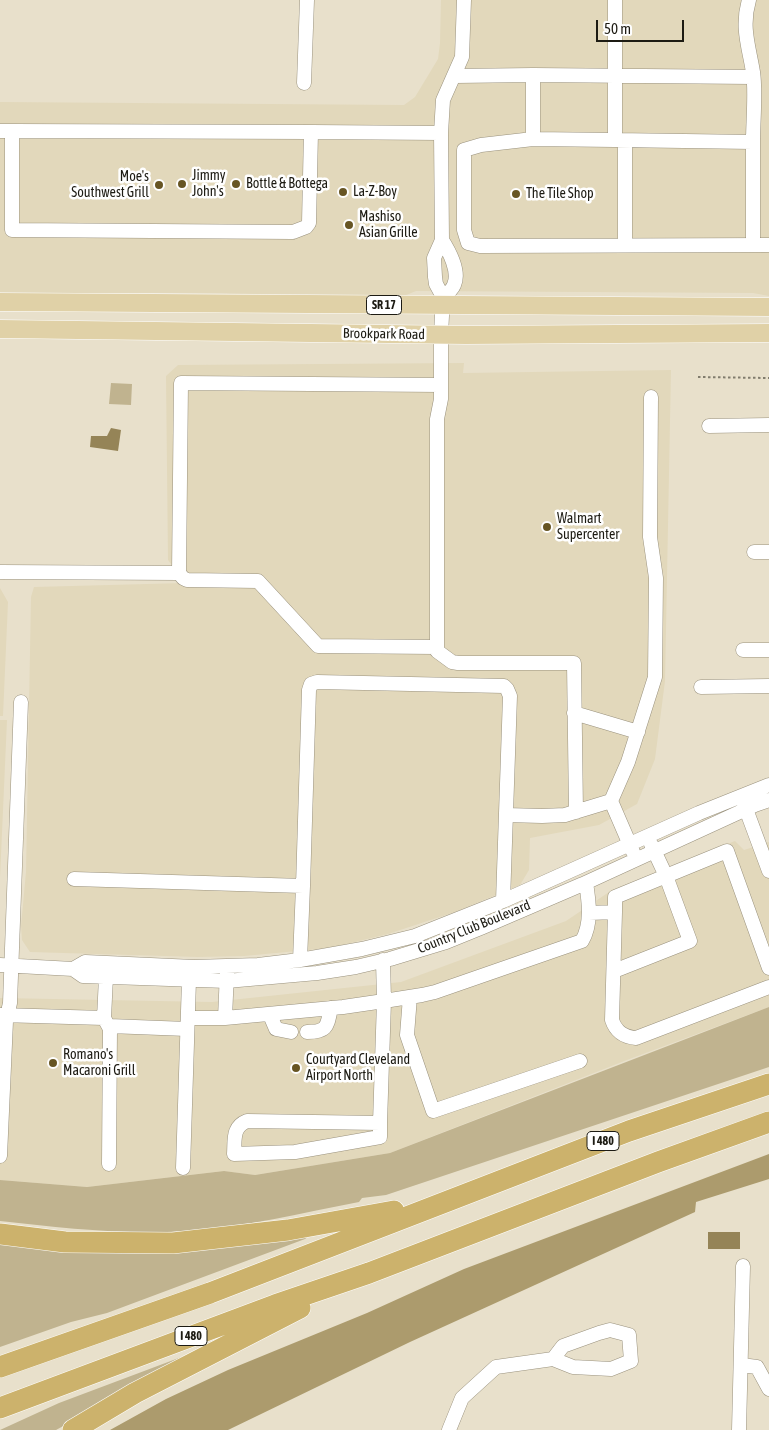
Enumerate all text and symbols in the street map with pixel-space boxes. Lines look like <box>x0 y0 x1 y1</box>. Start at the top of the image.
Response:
scale bar <box>599 10 686 42</box>
text: 50 m <box>604 20 631 37</box>
place label: Jimmy John's <box>192 168 226 200</box>
place label: Moe's Southwest Grill <box>71 169 149 202</box>
place label: Bottle & Bottega <box>246 176 328 192</box>
marker: Jimmy John's <box>176 178 188 190</box>
marker: Bottle & Bottega <box>230 178 242 190</box>
marker: Moe's Southwest Grill <box>153 179 165 191</box>
place label: La-Z-Boy <box>353 184 397 200</box>
marker: La-Z-Boy <box>337 186 349 198</box>
place label: The Tile Shop <box>526 186 594 202</box>
marker: The Tile Shop <box>510 188 522 200</box>
place label: Mashiso Asian Grille <box>359 209 418 242</box>
marker: Mashiso Asian Grille <box>343 219 355 231</box>
road number: SR 17 <box>366 296 402 314</box>
street label: Brookpark Road <box>343 325 425 343</box>
place label: Walmart Supercenter <box>557 511 619 544</box>
marker: Walmart Supercenter <box>541 521 553 533</box>
street label: Country Club Boulevard <box>415 897 533 957</box>
place label: Romano's Macaroni Grill <box>63 1047 135 1080</box>
place label: Courtyard Cleveland Airport North <box>306 1052 410 1084</box>
marker: Romano's Macaroni Grill <box>47 1057 59 1069</box>
marker: Courtyard Cleveland Airport North <box>290 1062 302 1074</box>
road number: I 480 <box>587 1132 619 1150</box>
road number: I 480 <box>175 1326 207 1345</box>

